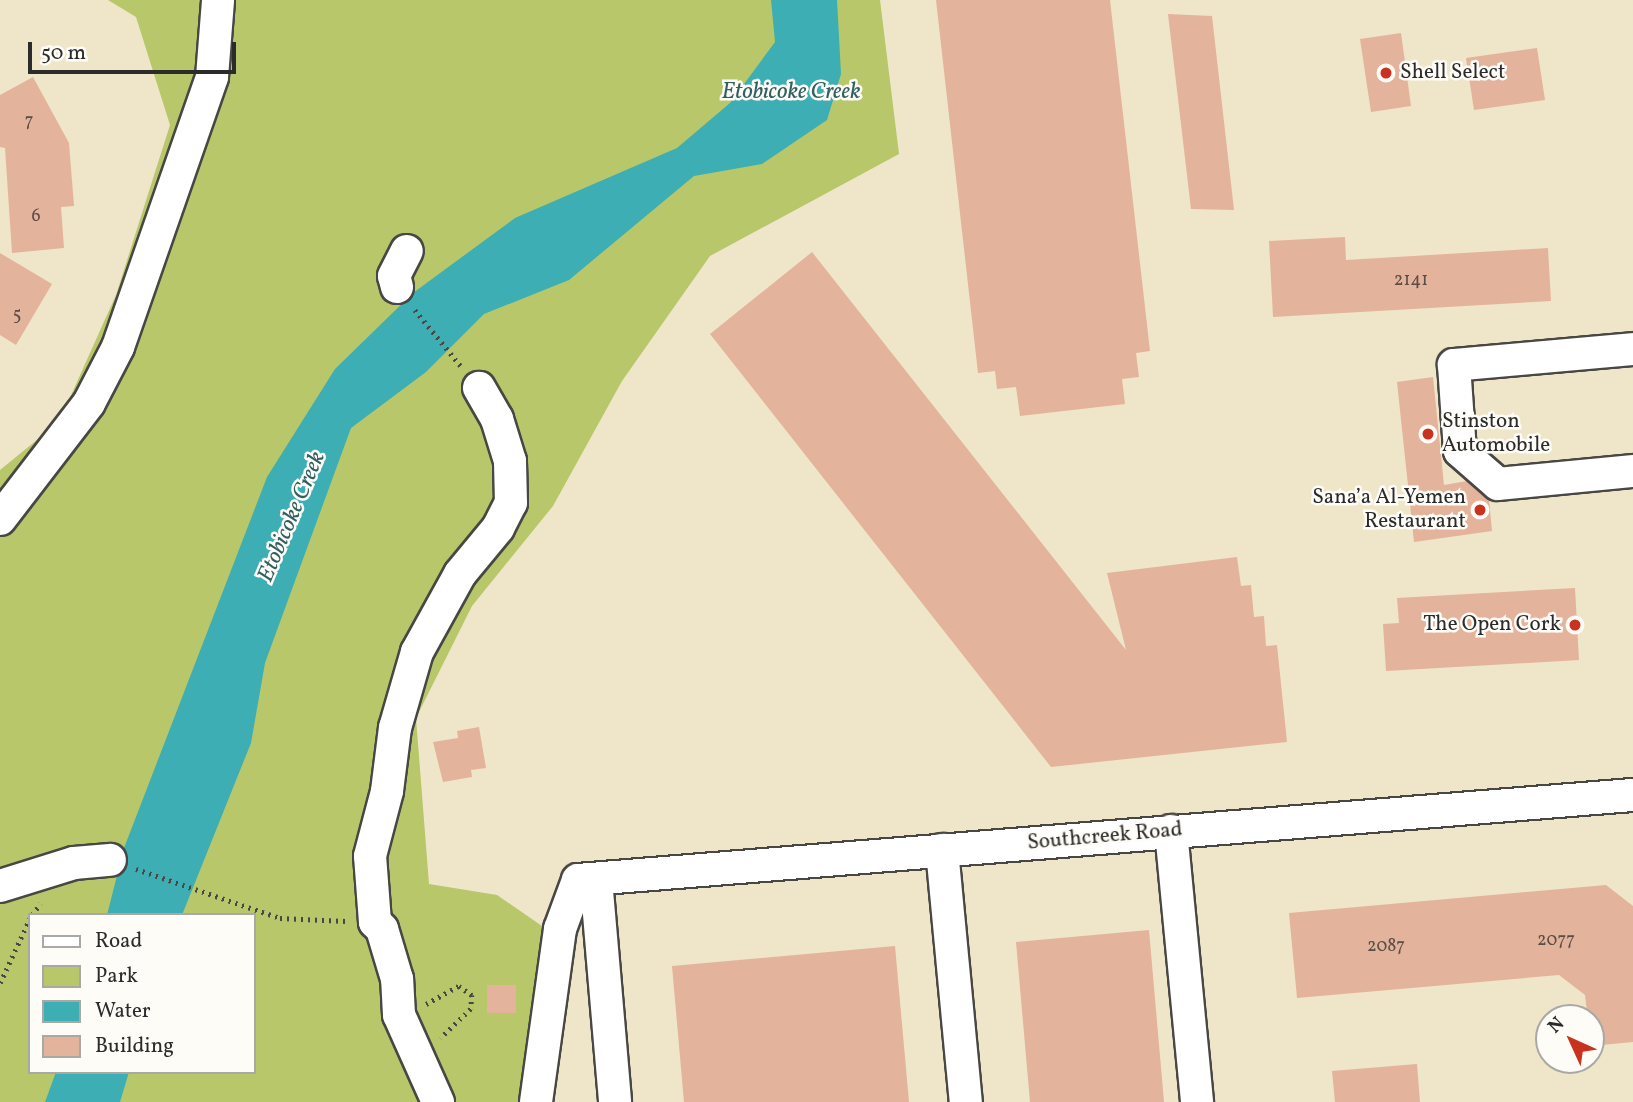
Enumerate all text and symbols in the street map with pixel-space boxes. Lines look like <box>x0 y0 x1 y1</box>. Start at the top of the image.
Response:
scale bar <box>32 28 240 72</box>
text: 50 m <box>41 39 86 68</box>
place label: Shell Select <box>1400 60 1505 86</box>
marker: Shell Select <box>1378 65 1394 81</box>
water label: Etobicoke Creek <box>721 78 861 106</box>
house number: 7 <box>25 111 33 133</box>
house number: 6 <box>31 206 41 228</box>
house number: 2141 <box>1394 270 1428 292</box>
house number: 5 <box>13 305 21 327</box>
place label: Stinston Automobile <box>1442 409 1550 459</box>
marker: Stinston Automobile <box>1420 426 1436 442</box>
water label: Etobicoke Creek <box>252 448 332 586</box>
place label: Sana’a Al-Yemen Restaurant <box>1312 485 1466 535</box>
marker: Sana’a Al-Yemen Restaurant <box>1472 502 1488 518</box>
place label: The Open Cork <box>1423 612 1561 638</box>
marker: The Open Cork <box>1567 617 1583 633</box>
street label: Southcreek Road <box>1026 818 1184 856</box>
legend <box>28 913 256 1074</box>
text: Road <box>95 927 142 956</box>
house number: 2077 <box>1537 930 1575 952</box>
house number: 2087 <box>1367 936 1405 958</box>
text: Park <box>95 962 138 991</box>
text: Water <box>95 997 151 1026</box>
north arrow <box>1535 1004 1605 1074</box>
text: N <box>1542 1012 1571 1040</box>
text: Building <box>95 1032 174 1061</box>

